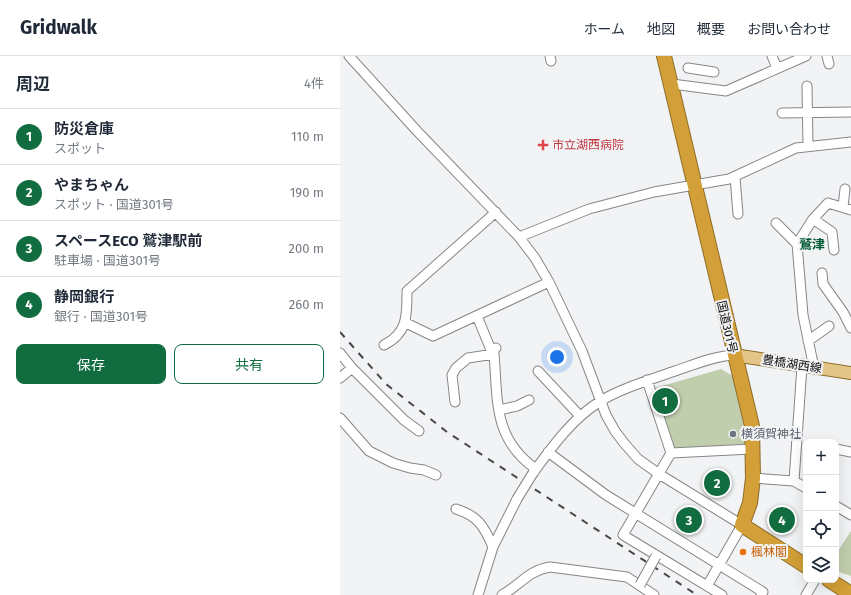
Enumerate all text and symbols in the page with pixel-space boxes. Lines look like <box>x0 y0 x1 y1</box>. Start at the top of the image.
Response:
text: Gridwalk <box>20 16 97 39</box>
text: ホーム <box>583 21 625 38</box>
text: 地図 <box>647 21 675 38</box>
text: 概要 <box>697 21 725 38</box>
text: お問い合わせ <box>747 21 831 38</box>
text: 周辺 <box>16 74 50 95</box>
text: 4件 <box>304 76 324 91</box>
text: 防災倉庫 <box>54 120 114 138</box>
text: 1 <box>26 129 32 144</box>
text: 110 m <box>291 129 324 144</box>
place label: 市立湖西病院 <box>552 138 624 152</box>
marker: 市立湖西病院 <box>537 139 549 151</box>
text: スポット <box>54 141 106 156</box>
text: やまちゃん <box>54 176 129 194</box>
text: 2 <box>26 185 32 200</box>
text: 190 m <box>290 185 324 200</box>
text: スポット · 国道301号 <box>54 197 174 212</box>
text: スペースECO 鷲津駅前 <box>54 232 202 250</box>
district label: 鷲津 <box>799 237 825 252</box>
text: 3 <box>26 241 32 256</box>
text: 200 m <box>288 241 324 256</box>
text: 駐車場 · 国道301号 <box>54 253 161 268</box>
text: 静岡銀行 <box>54 288 114 306</box>
text: 4 <box>25 297 33 312</box>
text: 260 m <box>289 297 324 312</box>
street label: 国道301号 <box>714 299 740 355</box>
text: 銀行 · 国道301号 <box>54 309 148 324</box>
button: 保存 <box>16 344 166 384</box>
button: 共有 <box>174 344 324 384</box>
your location <box>547 347 567 367</box>
street label: 豊橋湖西線 <box>761 352 823 376</box>
pin: 1 <box>652 386 678 416</box>
place label: 横須賀神社 <box>741 427 801 441</box>
marker: 横須賀神社 <box>728 429 738 439</box>
map controls <box>803 439 839 583</box>
button: + <box>803 439 839 475</box>
pin: 2 <box>704 468 730 498</box>
button: − <box>803 475 839 511</box>
pin: 3 <box>676 505 702 535</box>
pin: 4 <box>769 505 795 535</box>
button: locate <box>803 511 839 547</box>
place label: 楓林閣 <box>751 545 787 559</box>
marker: 楓林閣 <box>738 547 748 557</box>
button: layers <box>803 547 839 583</box>

